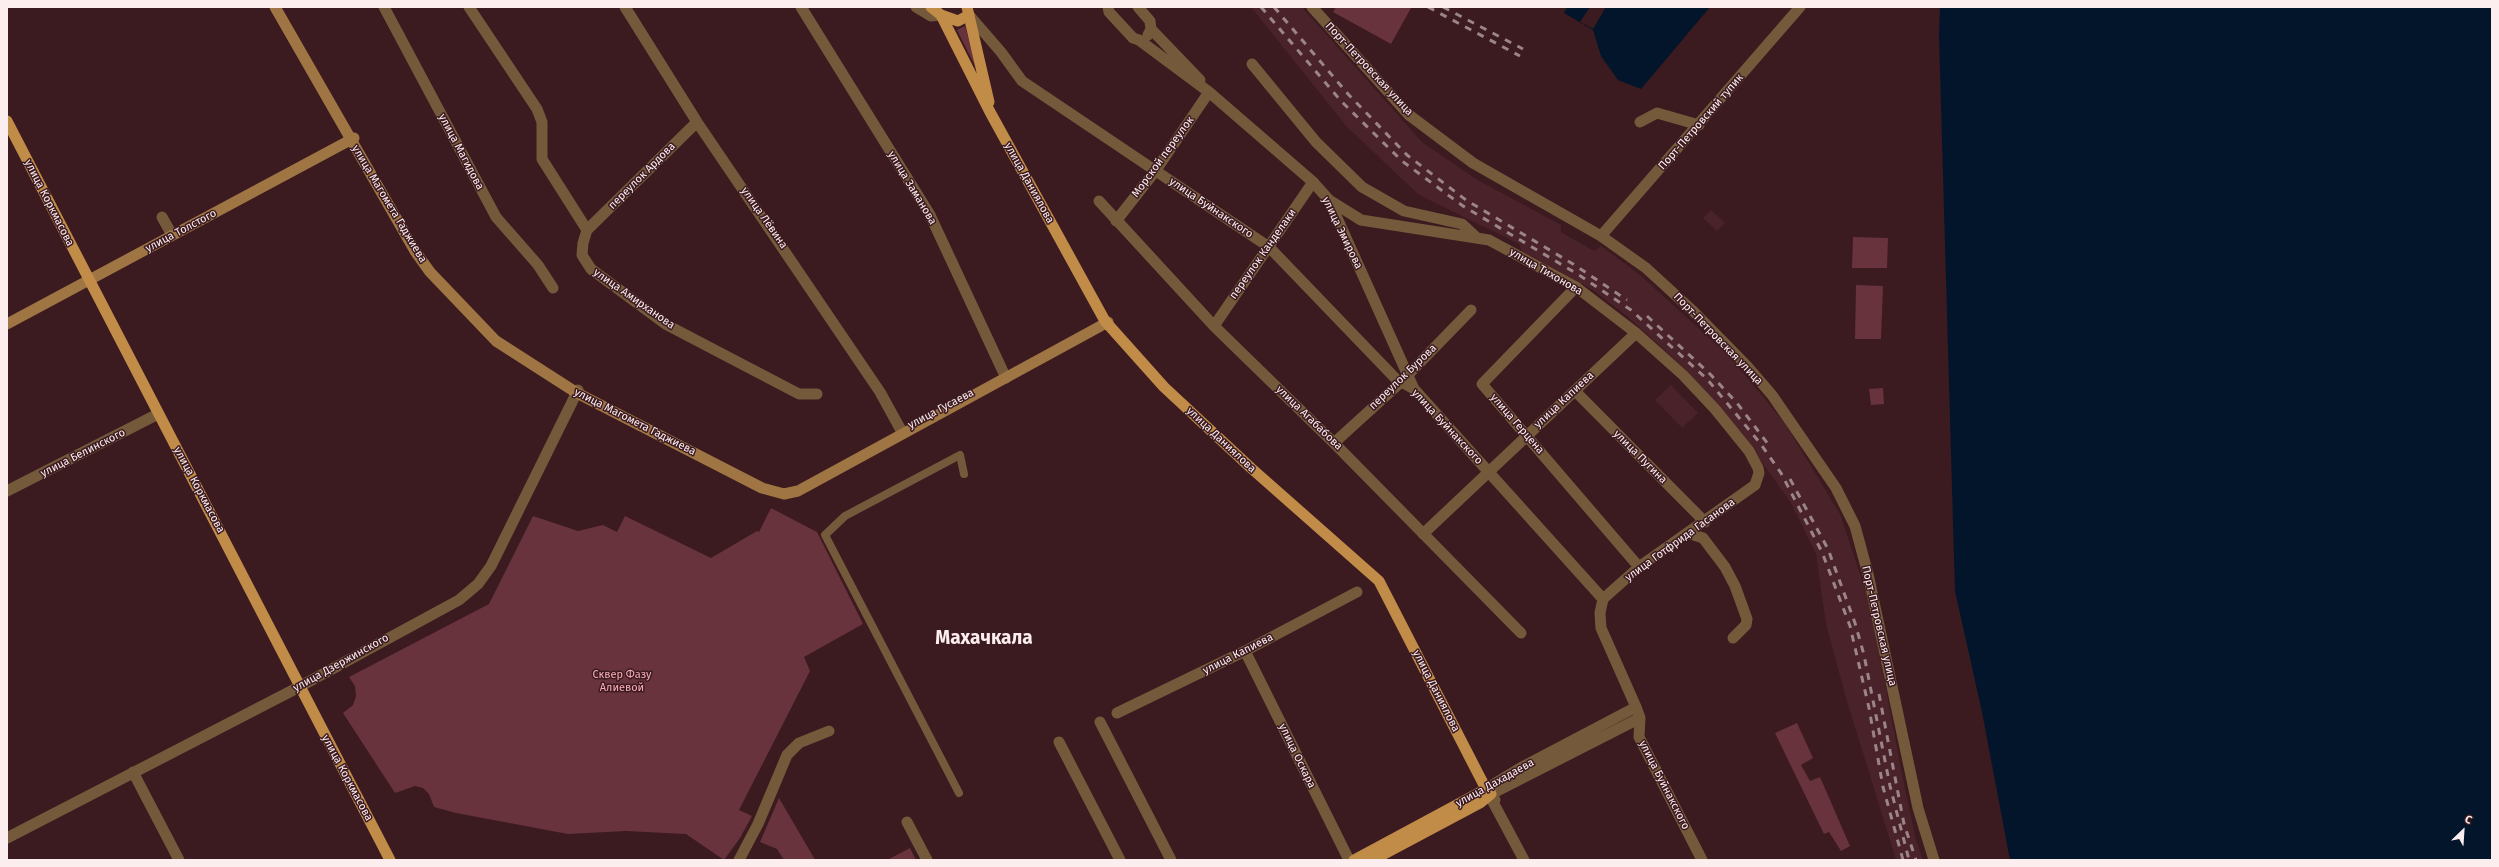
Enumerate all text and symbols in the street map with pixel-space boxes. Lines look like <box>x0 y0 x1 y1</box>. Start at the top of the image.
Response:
street label: Порт-Петровская улица <box>1322 20 1416 118</box>
street label: Порт-Петровский тупик <box>1656 71 1746 173</box>
street label: улица Магидова <box>435 112 487 192</box>
street label: Морской переулок <box>1129 114 1197 200</box>
street label: переулок Ардова <box>606 140 678 212</box>
street label: улица Даниялова <box>1001 140 1057 226</box>
street label: улица Магомета Гаджиева <box>349 143 429 265</box>
street label: улица Заманова <box>885 149 939 227</box>
street label: улица Коркмасова <box>21 157 77 249</box>
street label: улица Буйнакского <box>1167 175 1255 241</box>
street label: улица Лёвина <box>738 185 790 251</box>
street label: улица Эмирова <box>1319 195 1365 271</box>
street label: переулок Канделаки <box>1227 206 1299 302</box>
street label: улица Толстого <box>143 207 219 255</box>
street label: улица Тихонова <box>1507 246 1585 298</box>
street label: улица Амирханова <box>591 266 677 332</box>
street label: Порт-Петровская улица <box>1671 290 1765 388</box>
street label: переулок Бурова <box>1367 342 1439 412</box>
street label: улица Капиева <box>1531 369 1597 431</box>
street label: улица Агабабова <box>1273 383 1345 453</box>
street label: улица Магомета Гаджиева <box>572 386 698 458</box>
street label: улица Гусаева <box>906 386 976 432</box>
street label: улица Буйнакского <box>1409 387 1485 467</box>
street label: улица Герцена <box>1487 391 1547 457</box>
street label: улица Даниялова <box>1183 404 1259 476</box>
street label: улица Белинского <box>38 426 128 480</box>
street label: улица Пугина <box>1611 428 1669 486</box>
street label: улица Коркмасова <box>171 445 227 535</box>
street label: улица Готфрида Гасанова <box>1622 496 1738 584</box>
street label: Порт-Петровская улица <box>1859 565 1899 687</box>
district label: Махачкала <box>935 628 1033 650</box>
street label: улица Дзержинского <box>291 631 391 695</box>
street label: улица Капиева <box>1201 631 1275 677</box>
street label: улица Даниялова <box>1410 648 1462 734</box>
park label: Сквер Фазу Алиевой <box>593 668 651 694</box>
street label: улица Оскара <box>1276 721 1318 791</box>
street label: улица Коркмасова <box>319 733 375 823</box>
street label: улица Буйнакского <box>1636 738 1692 832</box>
street label: улица Дахадаева <box>1453 756 1537 810</box>
north arrow <box>2443 811 2483 851</box>
text: С <box>2463 812 2474 827</box>

